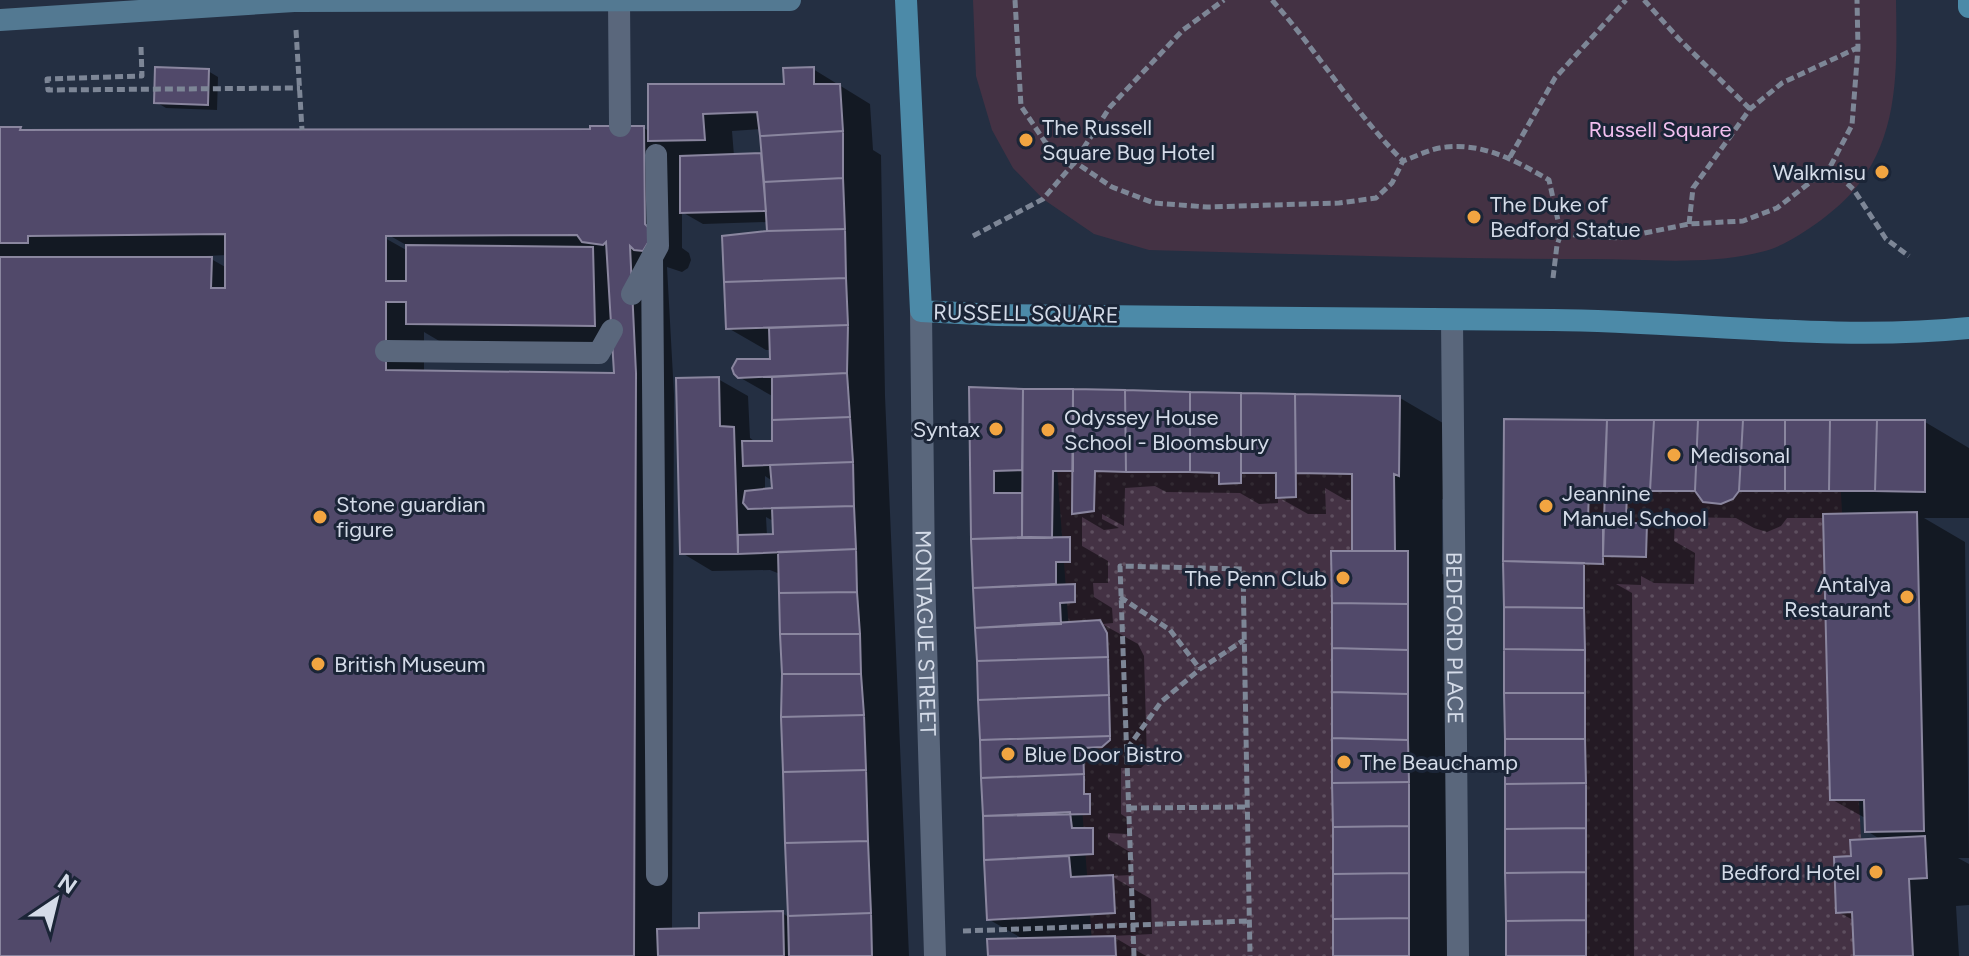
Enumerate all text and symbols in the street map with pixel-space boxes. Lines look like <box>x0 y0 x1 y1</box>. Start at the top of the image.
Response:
place label: The Russell Square Bug Hotel <box>1042 114 1215 166</box>
park label: Russell Square <box>1589 116 1731 143</box>
marker: The Russell Square Bug Hotel <box>1017 131 1035 149</box>
place label: Walkmisu <box>1773 159 1866 186</box>
marker: Walkmisu <box>1873 163 1891 181</box>
place label: The Duke of Bedford Statue <box>1490 191 1641 243</box>
marker: The Duke of Bedford Statue <box>1465 208 1483 226</box>
street label: RUSSELL SQUARE <box>933 298 1119 329</box>
place label: Odyssey House School - Bloomsbury <box>1064 404 1269 456</box>
place label: Syntax <box>913 416 981 443</box>
marker: Syntax <box>987 420 1005 438</box>
marker: Odyssey House School - Bloomsbury <box>1039 421 1057 439</box>
place label: Medisonal <box>1690 442 1790 469</box>
marker: Medisonal <box>1665 446 1683 464</box>
place label: Jeannine Manuel School <box>1562 480 1707 532</box>
place label: Stone guardian figure <box>336 491 486 543</box>
marker: Jeannine Manuel School <box>1537 497 1555 515</box>
marker: Stone guardian figure <box>311 508 329 526</box>
street label: MONTAGUE STREET <box>909 530 942 736</box>
street label: BEDFORD PLACE <box>1440 552 1469 724</box>
place label: The Penn Club <box>1185 565 1327 592</box>
marker: The Penn Club <box>1334 569 1352 587</box>
place label: Antalya Restaurant <box>1784 571 1891 623</box>
marker: Antalya Restaurant <box>1898 588 1916 606</box>
place label: British Museum <box>334 651 486 678</box>
marker: British Museum <box>309 655 327 673</box>
place label: Blue Door Bistro <box>1024 741 1183 768</box>
marker: Blue Door Bistro <box>999 745 1017 763</box>
place label: The Beauchamp <box>1360 749 1518 776</box>
marker: The Beauchamp <box>1335 753 1353 771</box>
place label: Bedford Hotel <box>1721 859 1860 886</box>
north arrow <box>16 860 96 940</box>
marker: Bedford Hotel <box>1867 863 1885 881</box>
text: N <box>52 868 82 900</box>

